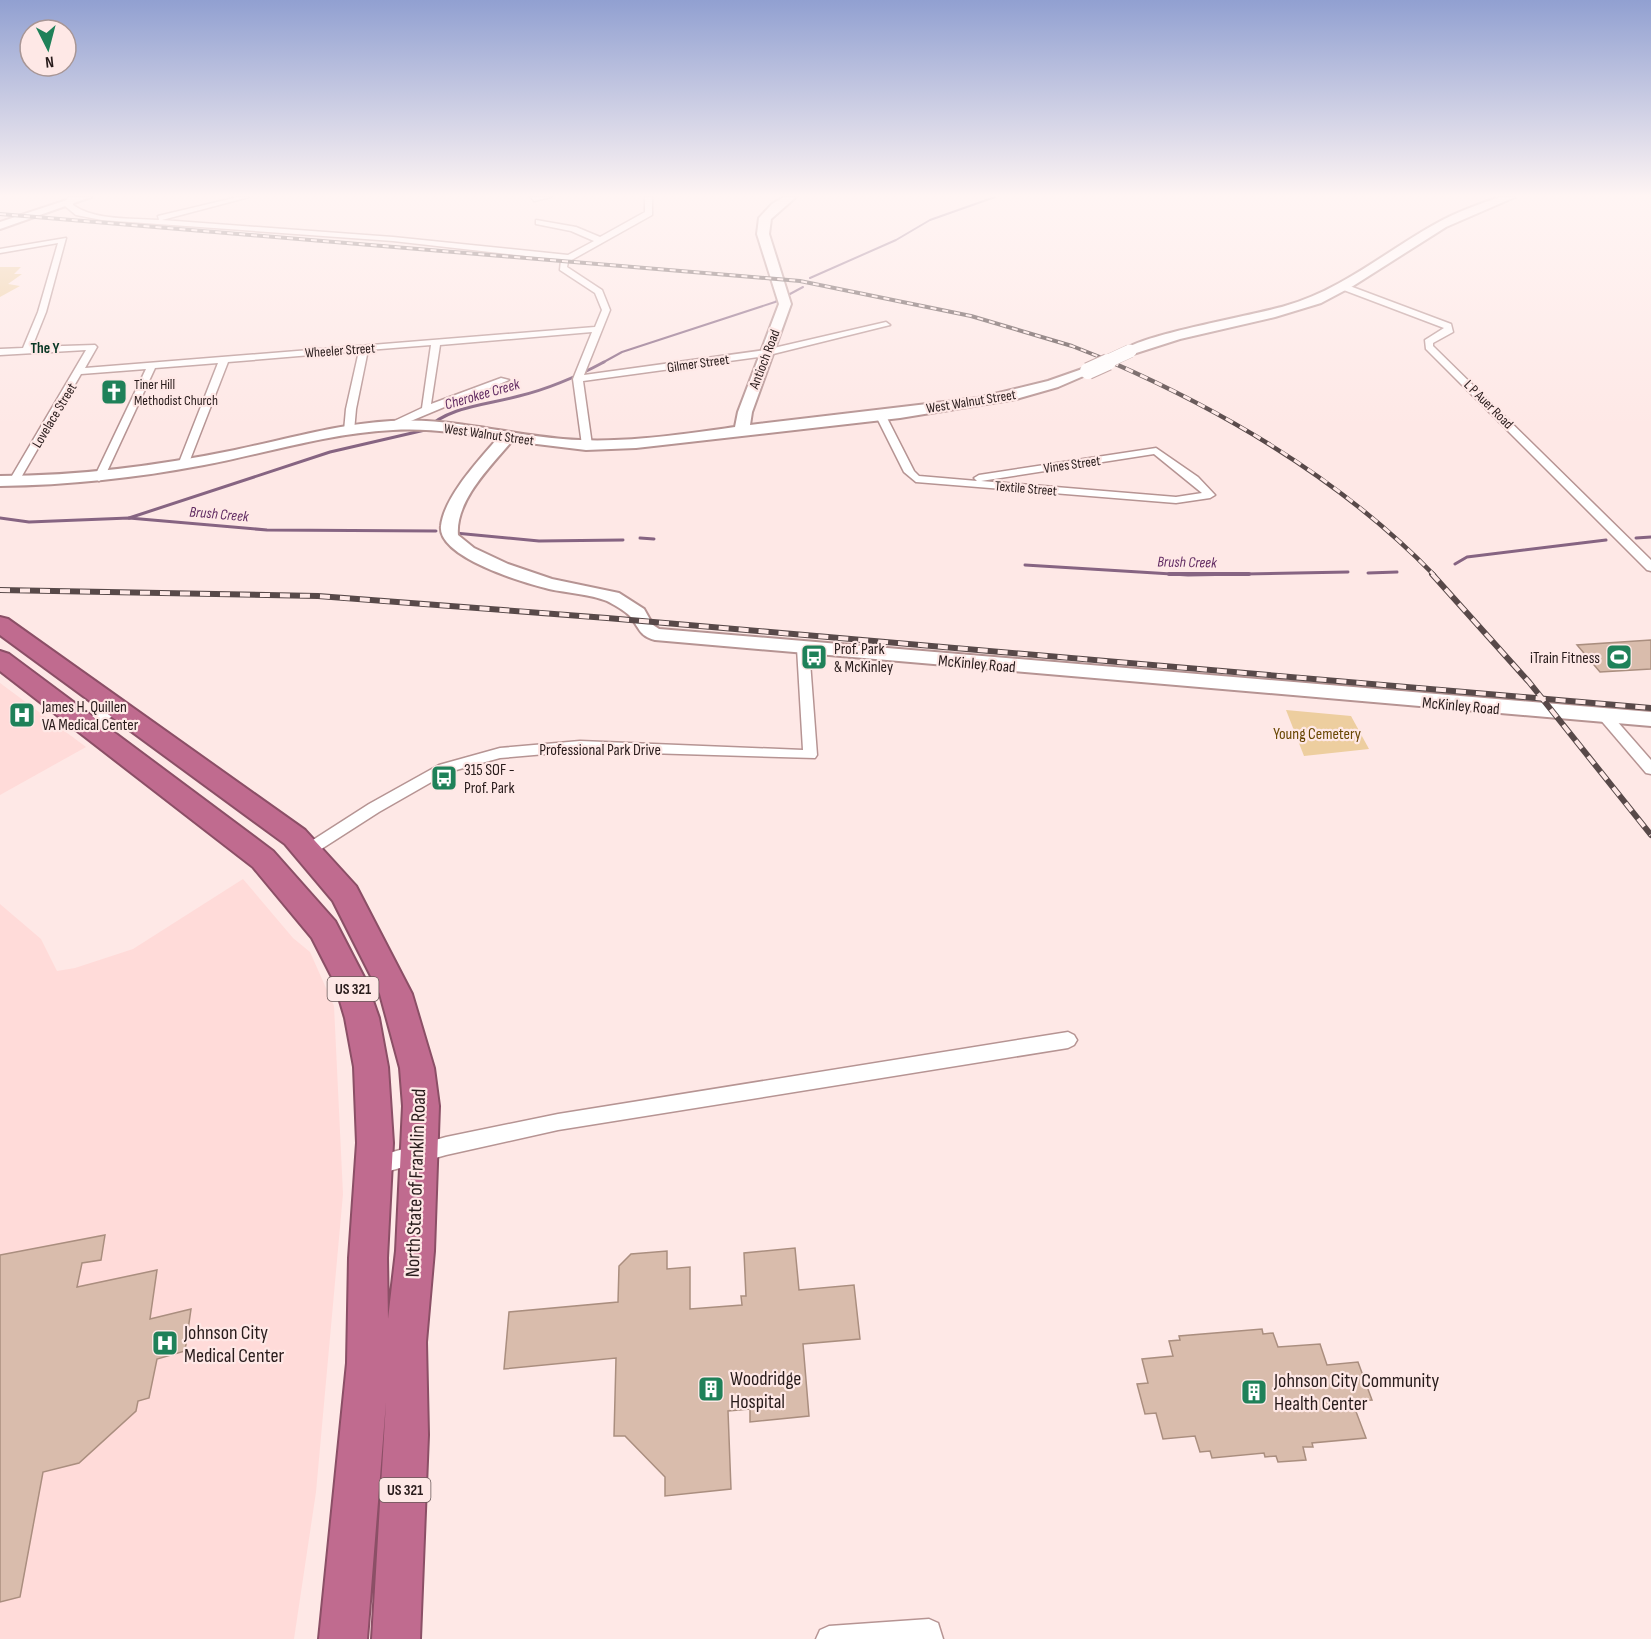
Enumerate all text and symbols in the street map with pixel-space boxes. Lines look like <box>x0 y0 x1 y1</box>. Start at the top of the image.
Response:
north arrow <box>18 18 78 78</box>
text: N <box>44 52 55 71</box>
street label: Antioch Road <box>745 327 784 392</box>
district label: The Y <box>31 339 59 358</box>
street label: Wheeler Street <box>304 340 376 361</box>
street label: Gilmer Street <box>666 351 730 376</box>
water label: Cherokee Creek <box>442 375 522 414</box>
place label: Tiner Hill Methodist Church <box>134 376 218 409</box>
street label: L P Auer Road <box>1461 376 1517 433</box>
church icon: Tiner Hill Methodist Church <box>99 377 129 407</box>
street label: Lovelace Street <box>28 380 80 451</box>
street label: West Walnut Street <box>925 386 1017 417</box>
street label: West Walnut Street <box>443 420 535 449</box>
street label: Vines Street <box>1043 452 1102 477</box>
street label: Textile Street <box>994 477 1058 500</box>
water label: Brush Creek <box>189 502 250 527</box>
water label: Brush Creek <box>1157 552 1217 573</box>
place label: Prof. Park & McKinley <box>834 640 893 677</box>
bus stop icon: Prof. Park & McKinley <box>799 642 829 672</box>
sports icon: iTrain Fitness <box>1604 642 1634 672</box>
place label: iTrain Fitness <box>1530 649 1600 668</box>
street label: McKinley Road <box>937 652 1016 677</box>
street label: McKinley Road <box>1421 694 1500 719</box>
place label: James H. Quillen VA Medical Center <box>41 698 139 735</box>
hospital icon: James H. Quillen VA Medical Center <box>7 700 37 730</box>
park label: Young Cemetery <box>1273 725 1361 744</box>
street label: Professional Park Drive <box>539 741 661 760</box>
place label: 315 SOF - Prof. Park <box>464 761 515 798</box>
bus stop icon: 315 SOF - Prof. Park <box>429 763 459 793</box>
road number: US 321 <box>328 977 378 1001</box>
street label: North State of Franklin Road <box>401 1088 431 1278</box>
place label: Johnson City Medical Center <box>183 1321 285 1368</box>
hospital icon: Johnson City Medical Center <box>150 1328 180 1358</box>
place label: Woodridge Hospital <box>730 1367 801 1414</box>
place label: Johnson City Community Health Center <box>1273 1369 1439 1416</box>
building icon: Woodridge Hospital <box>696 1374 726 1404</box>
building icon: Johnson City Community Health Center <box>1239 1377 1269 1407</box>
road number: US 321 <box>380 1478 430 1502</box>

